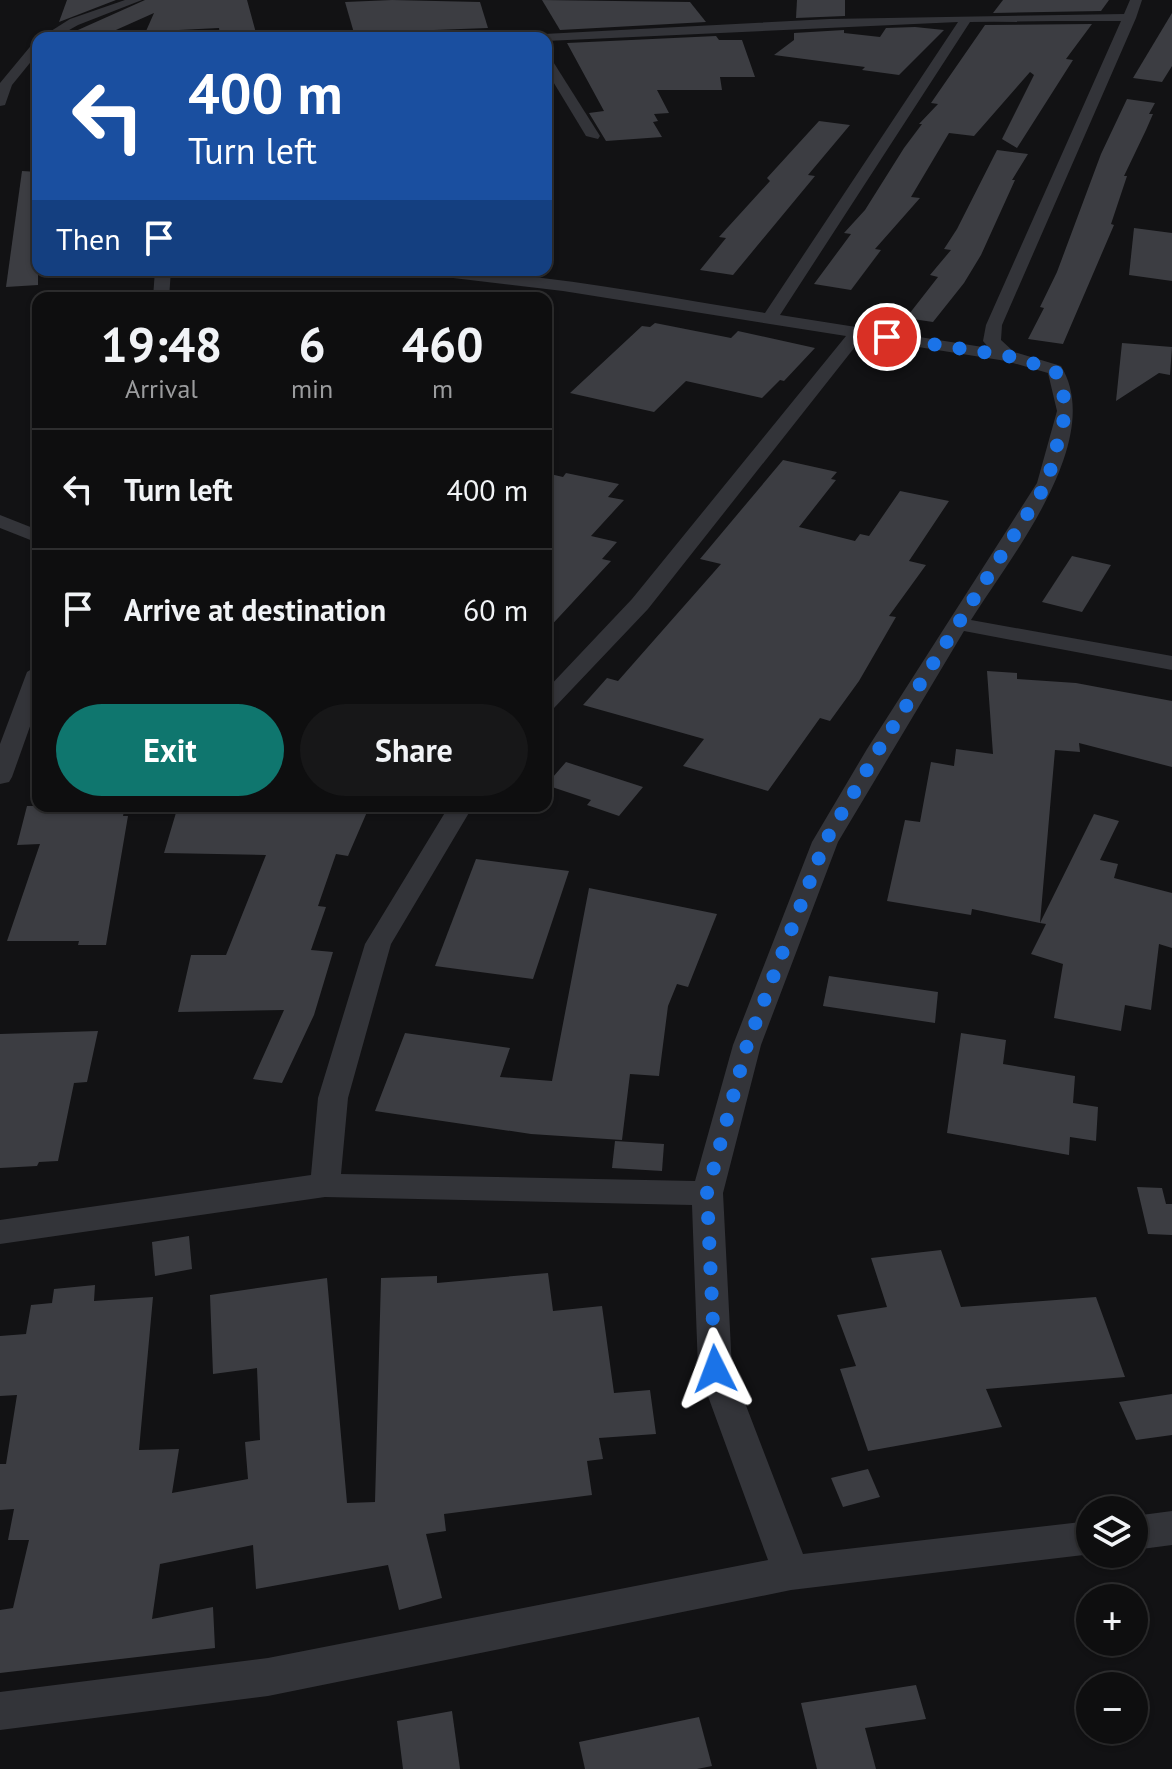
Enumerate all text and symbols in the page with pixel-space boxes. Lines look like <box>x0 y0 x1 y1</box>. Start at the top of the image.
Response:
text: 400 m <box>188 57 343 129</box>
icon: left <box>56 64 160 168</box>
text: Turn left <box>188 127 317 174</box>
icon: arrive <box>137 216 181 260</box>
text: Then <box>56 219 121 258</box>
pin <box>853 303 921 371</box>
text: 19:48 <box>101 313 222 375</box>
text: 6 <box>298 313 326 375</box>
text: 460 <box>402 313 483 375</box>
icon: arrive <box>865 315 909 359</box>
text: Arrival <box>125 372 198 405</box>
text: min <box>291 372 333 405</box>
text: m <box>432 372 453 405</box>
icon: left <box>56 467 100 511</box>
text: Turn left <box>124 470 232 509</box>
text: 400 m <box>447 470 528 509</box>
icon: arrive <box>56 587 100 631</box>
text: Arrive at destination <box>124 590 386 629</box>
text: 60 m <box>463 590 528 629</box>
button: Exit <box>56 704 284 796</box>
button: Share <box>300 704 528 796</box>
position arrow <box>673 1327 757 1411</box>
map controls <box>1076 1496 1148 1744</box>
button: layers <box>1076 1496 1148 1568</box>
button: + <box>1076 1584 1148 1656</box>
button: − <box>1076 1672 1148 1744</box>

